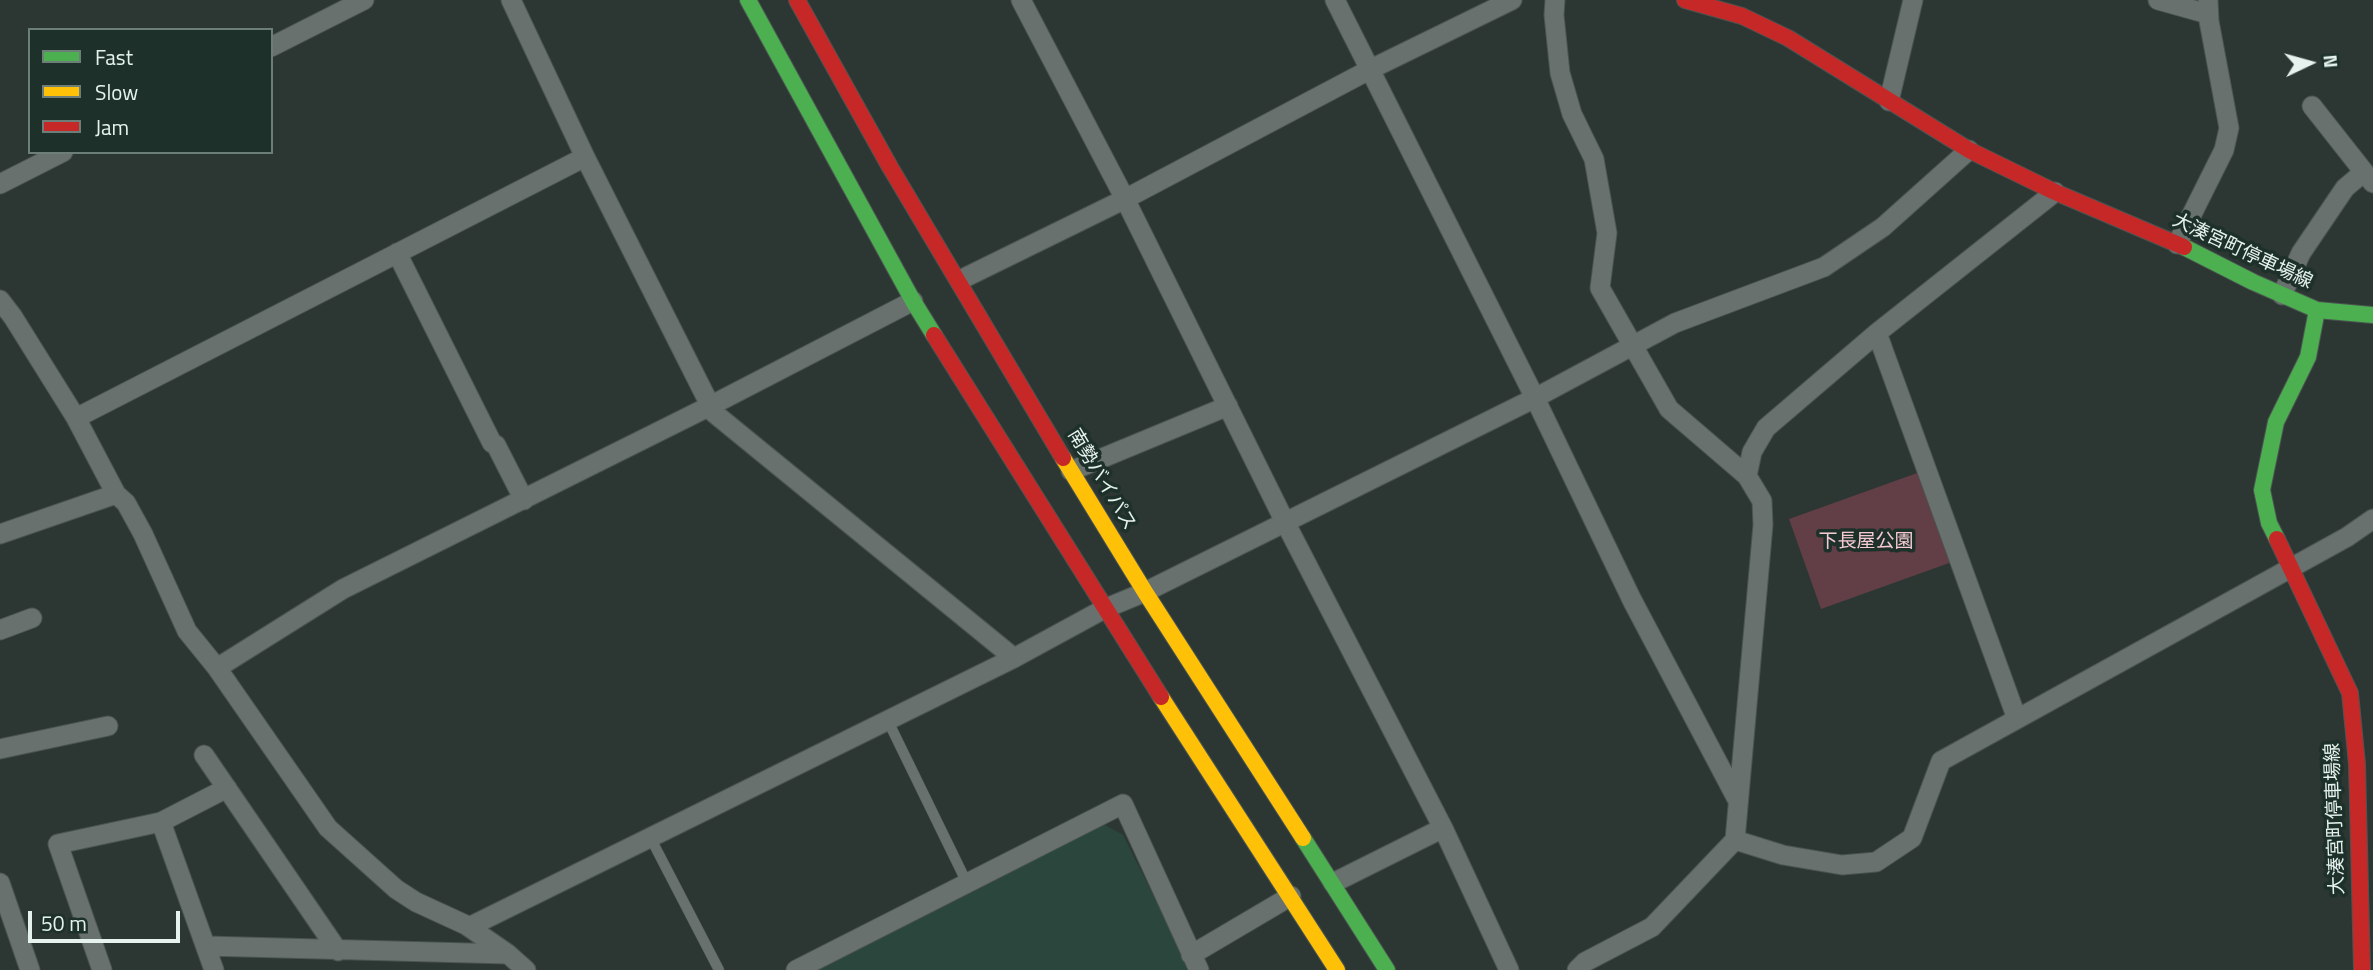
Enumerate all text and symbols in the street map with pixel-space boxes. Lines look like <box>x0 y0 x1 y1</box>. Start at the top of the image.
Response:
legend <box>28 28 273 154</box>
north arrow <box>2275 28 2345 98</box>
text: Fast <box>95 41 133 73</box>
text: N <box>2316 53 2346 69</box>
text: Slow <box>95 76 138 108</box>
text: Jam <box>95 111 129 143</box>
street label: 大湊宮町停車場線 <box>2168 210 2316 294</box>
street label: 南勢バイパス <box>1062 425 1140 535</box>
park label: 下長屋公園 <box>1819 531 1913 553</box>
street label: 大湊宮町停車場線 <box>2322 743 2350 895</box>
scale bar <box>32 897 184 941</box>
text: 50 m <box>41 907 87 939</box>

